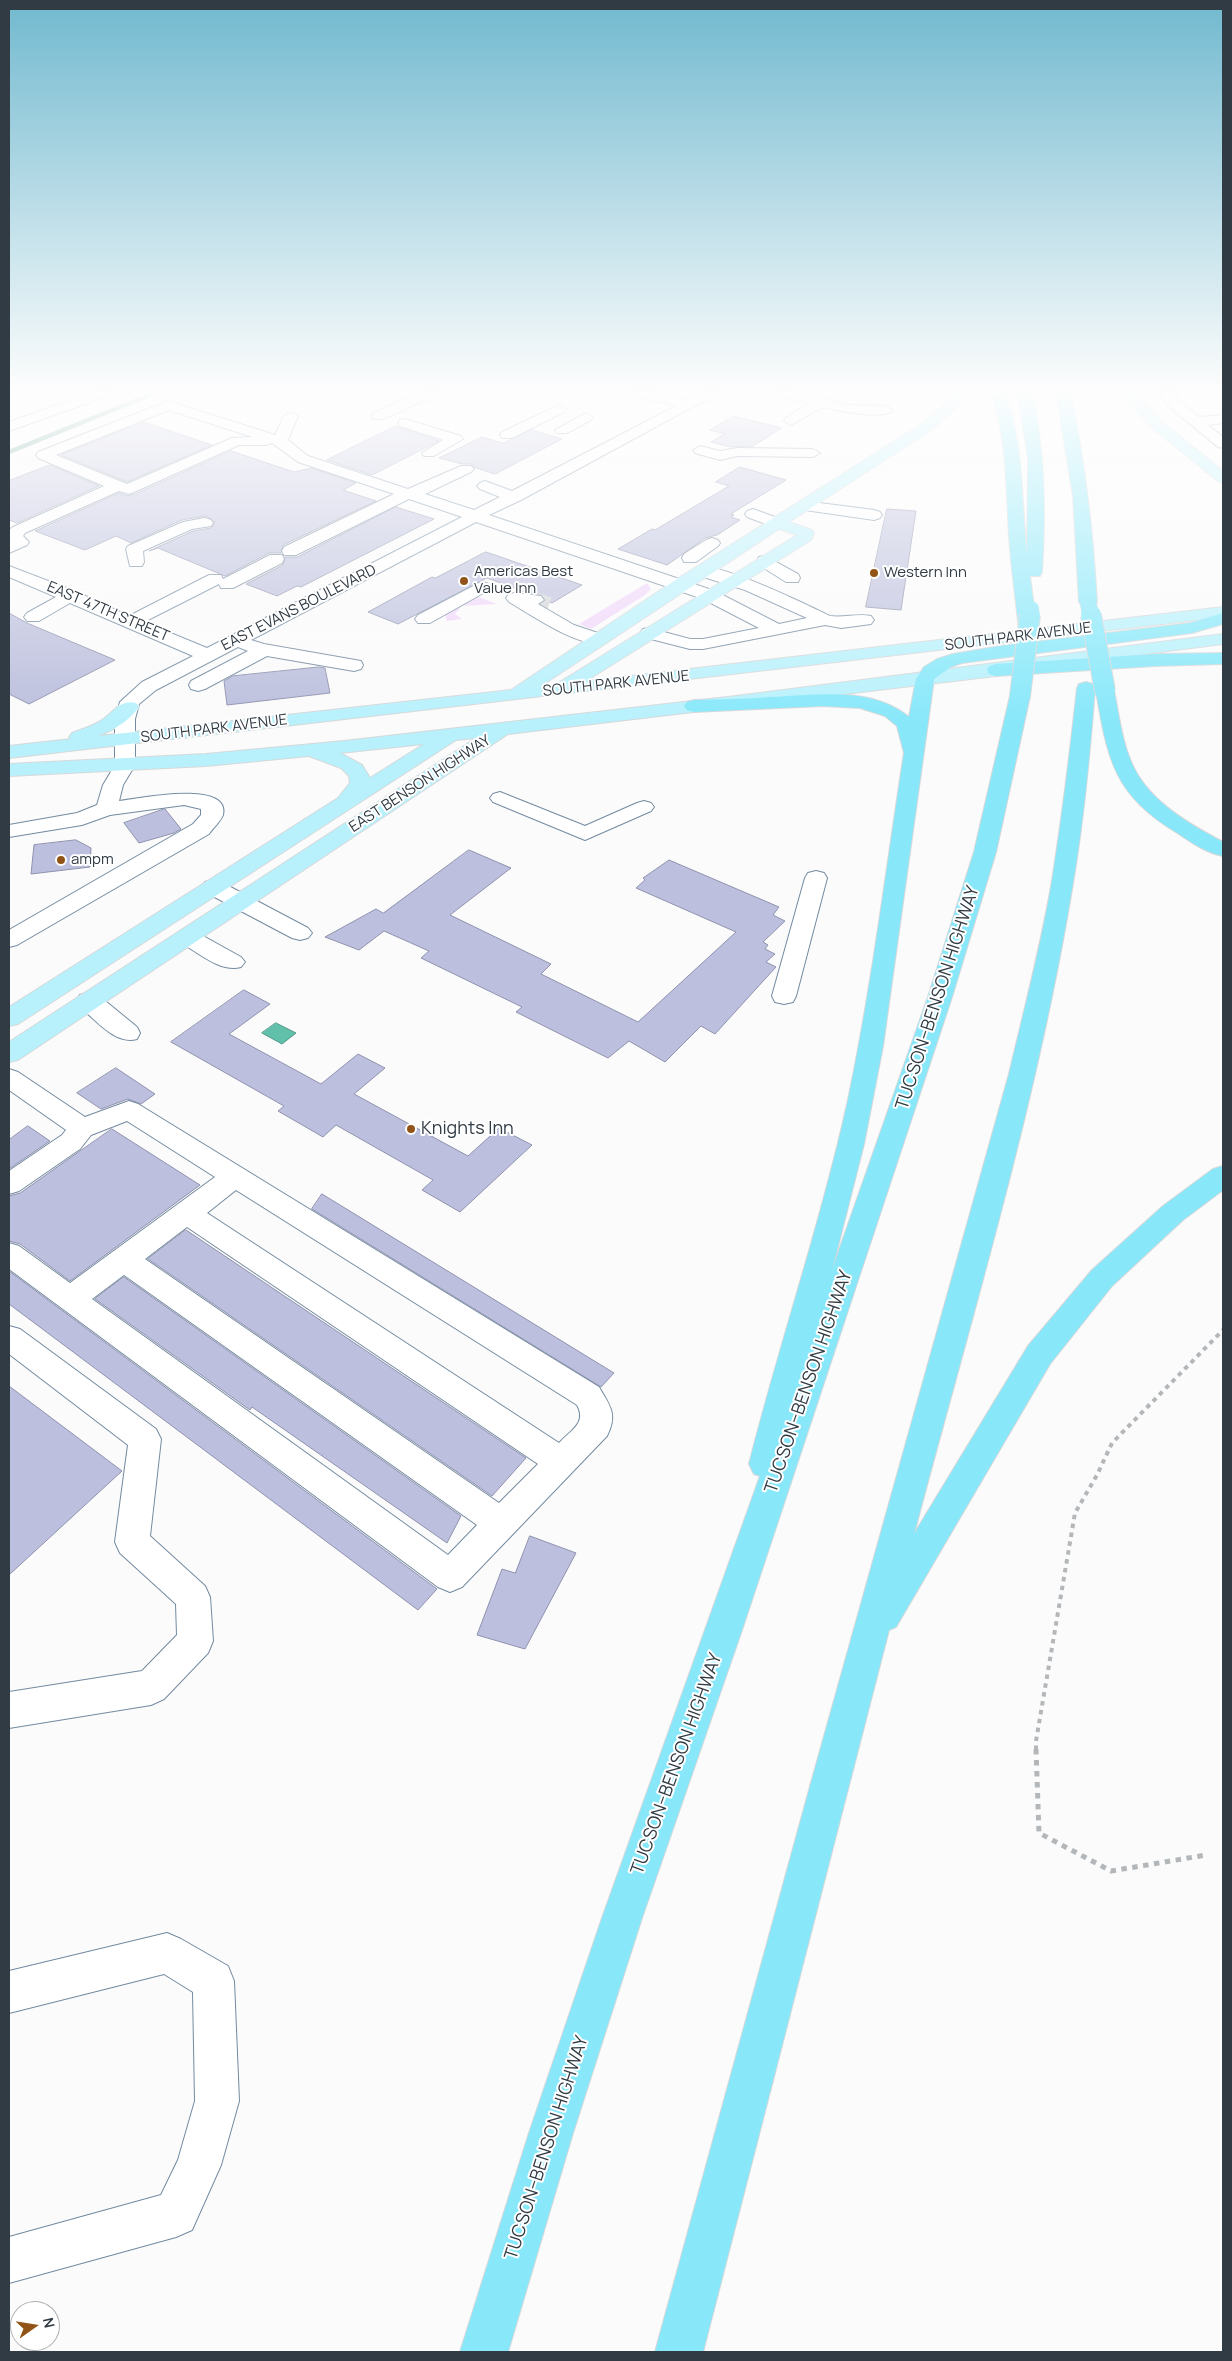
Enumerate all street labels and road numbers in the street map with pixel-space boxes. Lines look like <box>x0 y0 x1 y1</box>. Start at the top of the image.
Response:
street label: EAST EVANS BOULEVARD <box>219 561 379 655</box>
street label: EAST 47TH STREET <box>44 578 172 646</box>
street label: SOUTH PARK AVENUE <box>944 619 1092 655</box>
street label: SOUTH PARK AVENUE <box>542 667 690 701</box>
street label: SOUTH PARK AVENUE <box>140 711 288 747</box>
street label: EAST BENSON HIGHWAY <box>346 732 494 836</box>
street label: TUCSON–BENSON HIGHWAY <box>892 883 984 1113</box>
street label: TUCSON–BENSON HIGHWAY <box>761 1268 857 1496</box>
street label: TUCSON–BENSON HIGHWAY <box>627 1650 727 1878</box>
street label: TUCSON–BENSON HIGHWAY <box>501 2033 593 2263</box>

